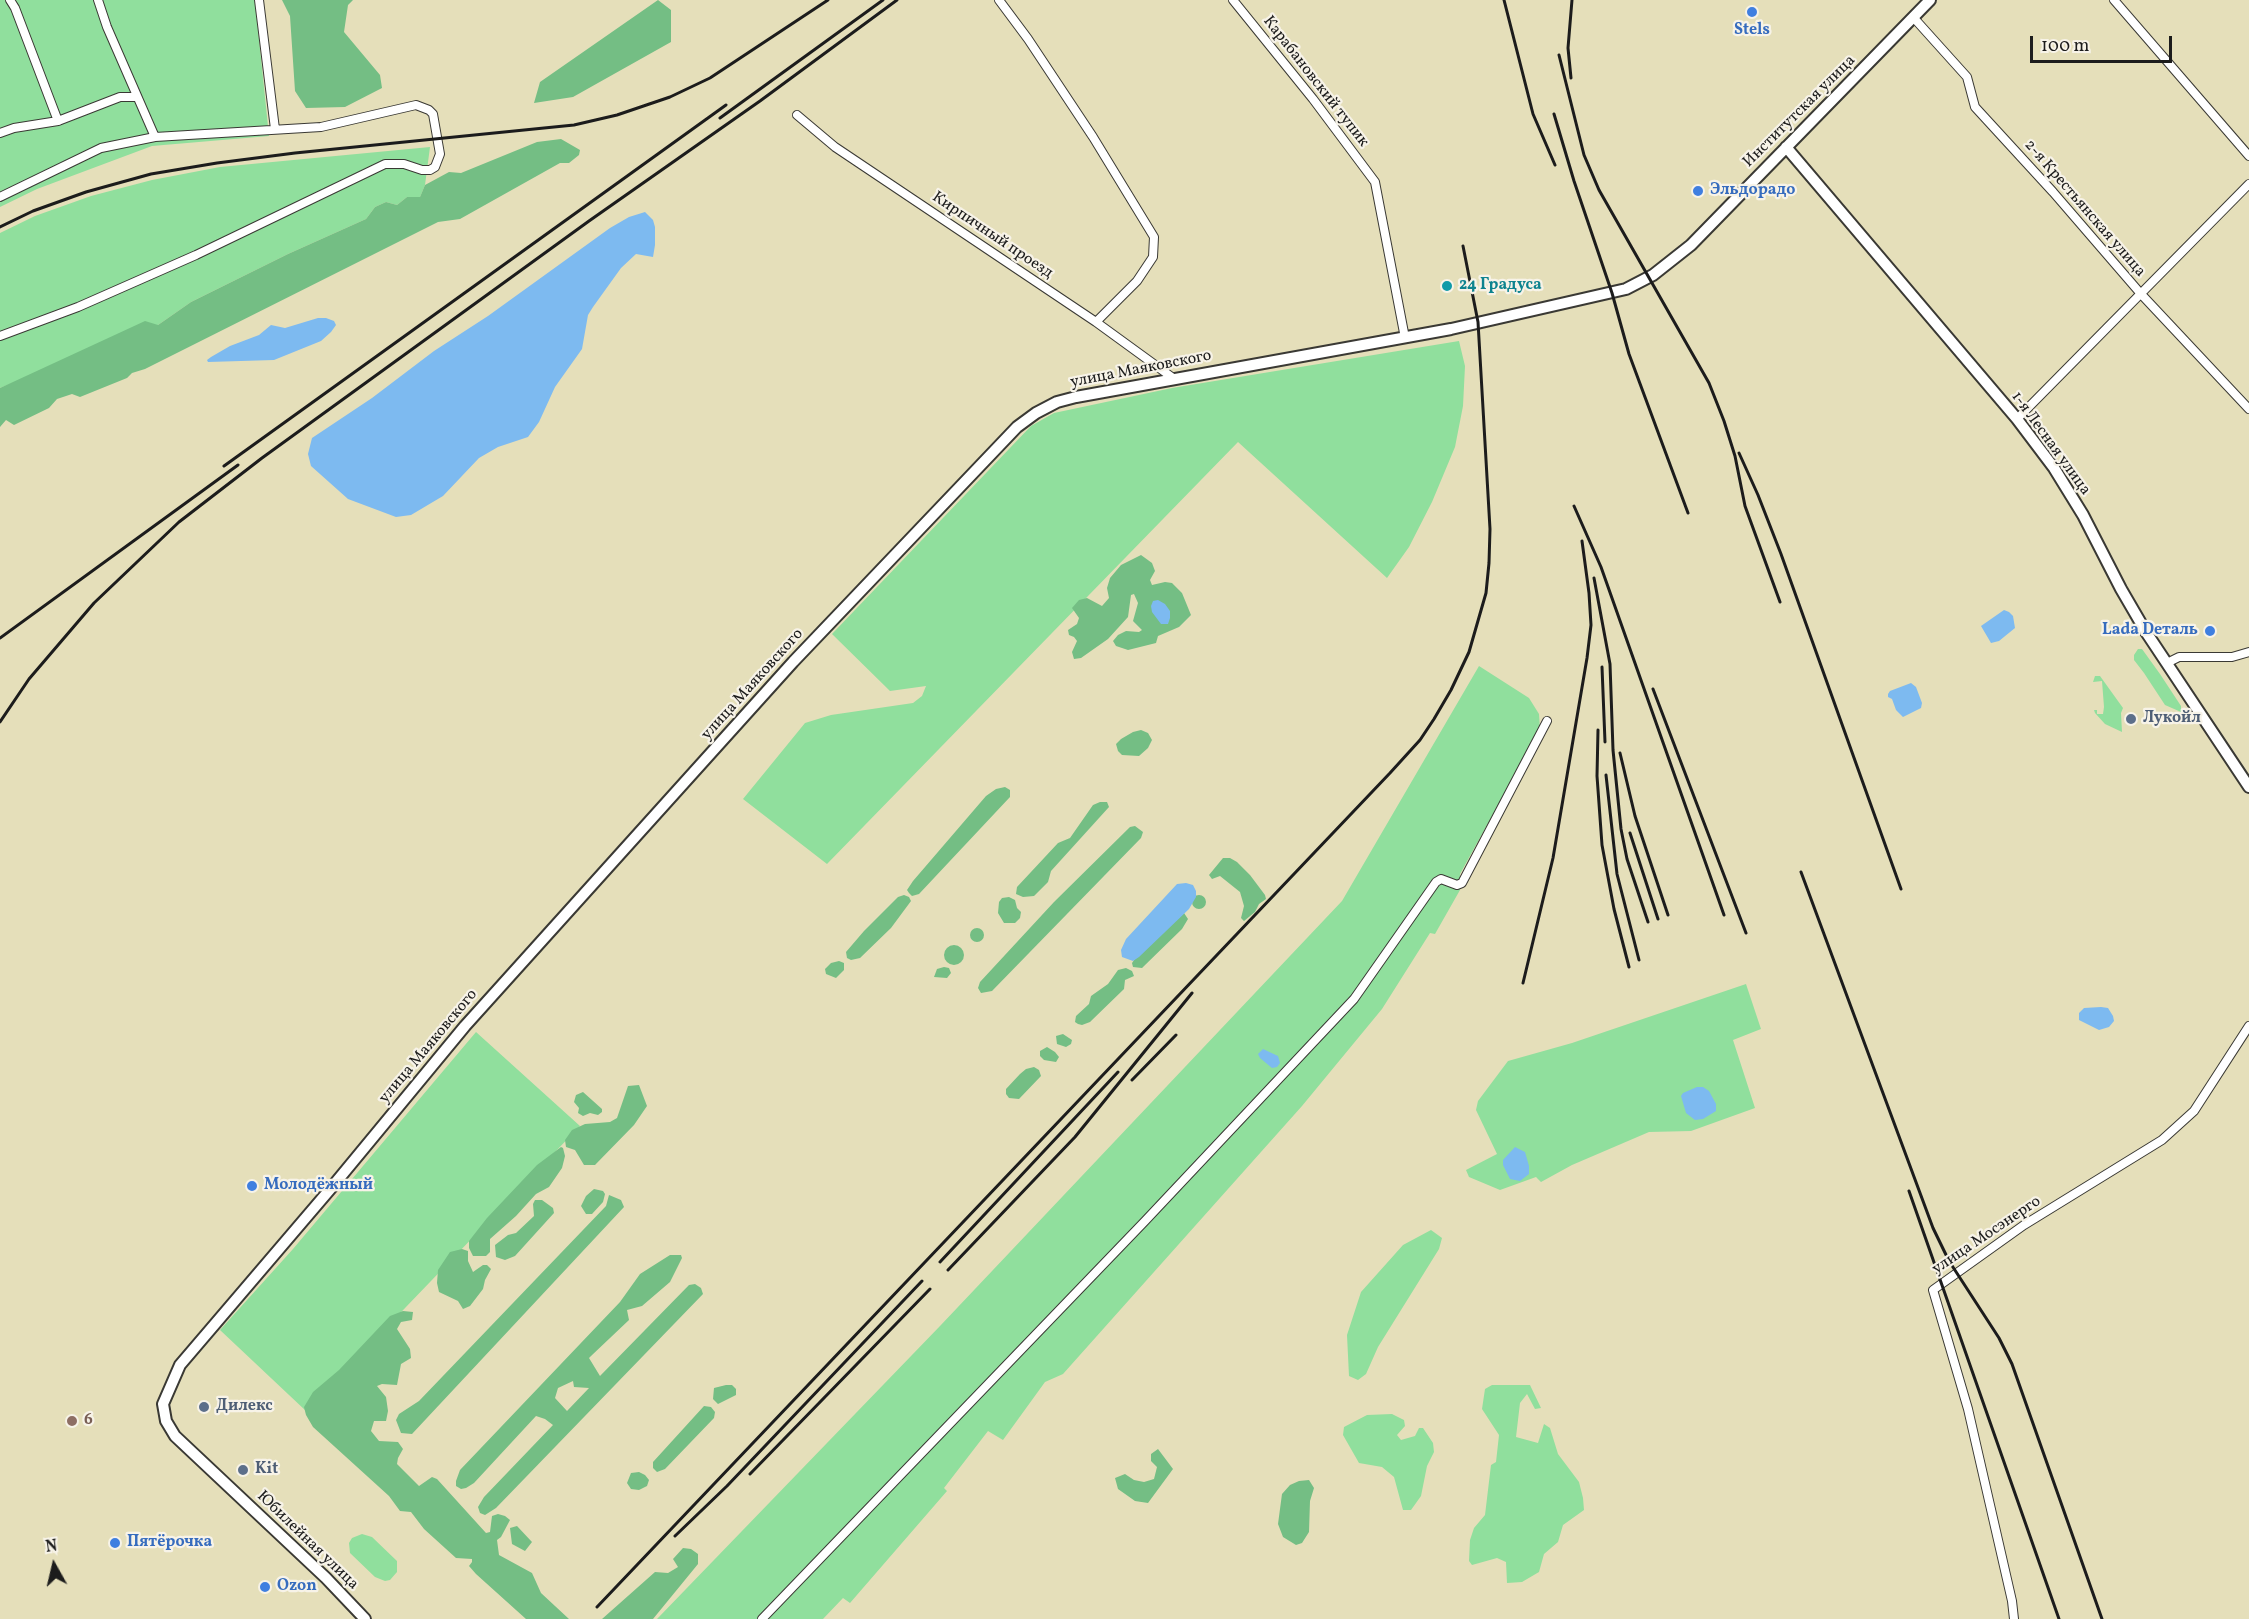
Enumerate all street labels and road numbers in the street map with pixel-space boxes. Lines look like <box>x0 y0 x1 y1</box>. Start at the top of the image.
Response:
street label: Карабановский тупик <box>1258 13 1372 151</box>
street label: Институтская улица <box>1740 52 1860 172</box>
street label: 2-я Крестьянская улица <box>2019 136 2149 282</box>
street label: Кирпичный проезд <box>928 188 1056 284</box>
street label: улица Маяковского <box>1069 347 1213 393</box>
street label: 1-я Лесная улица <box>2006 388 2094 500</box>
street label: улица Маяковского <box>698 625 808 745</box>
street label: улица Маяковского <box>376 986 482 1108</box>
street label: улица Мосэнерго <box>1929 1192 2045 1280</box>
street label: Юбилейная улица <box>252 1487 362 1595</box>

